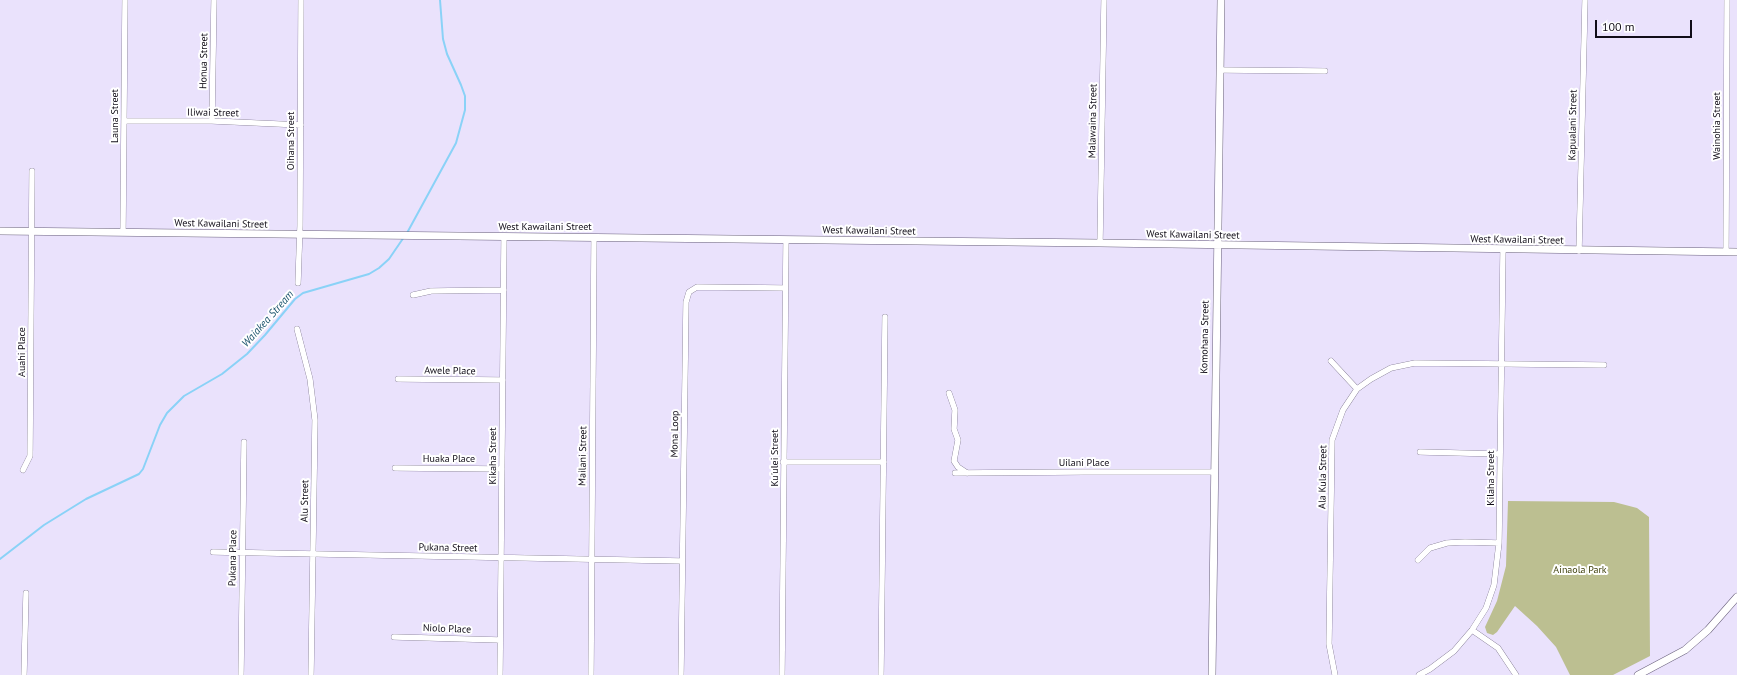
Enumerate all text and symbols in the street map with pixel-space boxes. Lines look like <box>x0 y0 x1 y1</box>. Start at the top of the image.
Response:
scale bar <box>1597 12 1694 38</box>
text: 100 m <box>1602 19 1635 34</box>
street label: Honua Street <box>198 33 210 89</box>
street label: Malawaina Street <box>1086 84 1100 158</box>
street label: Launa Street <box>109 89 121 143</box>
street label: Kapualani Street <box>1566 90 1580 160</box>
street label: Wainohia Street <box>1711 92 1723 160</box>
street label: Iliwai Street <box>187 107 239 119</box>
street label: Oihana Street <box>285 112 297 170</box>
street label: West Kawailani Street <box>174 217 268 231</box>
street label: West Kawailani Street <box>498 221 592 233</box>
street label: West Kawailani Street <box>822 224 916 238</box>
street label: West Kawailani Street <box>1146 228 1240 242</box>
street label: West Kawailani Street <box>1470 233 1564 247</box>
water label: Waiakea Stream <box>239 288 297 350</box>
street label: Komohana Street <box>1198 300 1212 374</box>
street label: Auahi Place <box>16 327 28 377</box>
street label: Awele Place <box>424 365 476 377</box>
street label: Mona Loop <box>669 410 681 458</box>
street label: Mailani Street <box>576 426 590 486</box>
street label: Kikaha Street <box>487 427 499 485</box>
street label: Ku'ulei Street <box>769 429 781 487</box>
street label: Ala Kula Street <box>1316 445 1330 509</box>
street label: Kilaha Street <box>1485 450 1497 506</box>
street label: Huaka Place <box>423 453 475 465</box>
street label: Uilani Place <box>1059 457 1109 469</box>
street label: Alu Street <box>299 480 311 522</box>
street label: Pukana Place <box>227 530 239 586</box>
street label: Pukana Street <box>418 541 478 555</box>
park label: Ainaola Park <box>1553 564 1607 576</box>
street label: Niolo Place <box>423 622 471 636</box>

